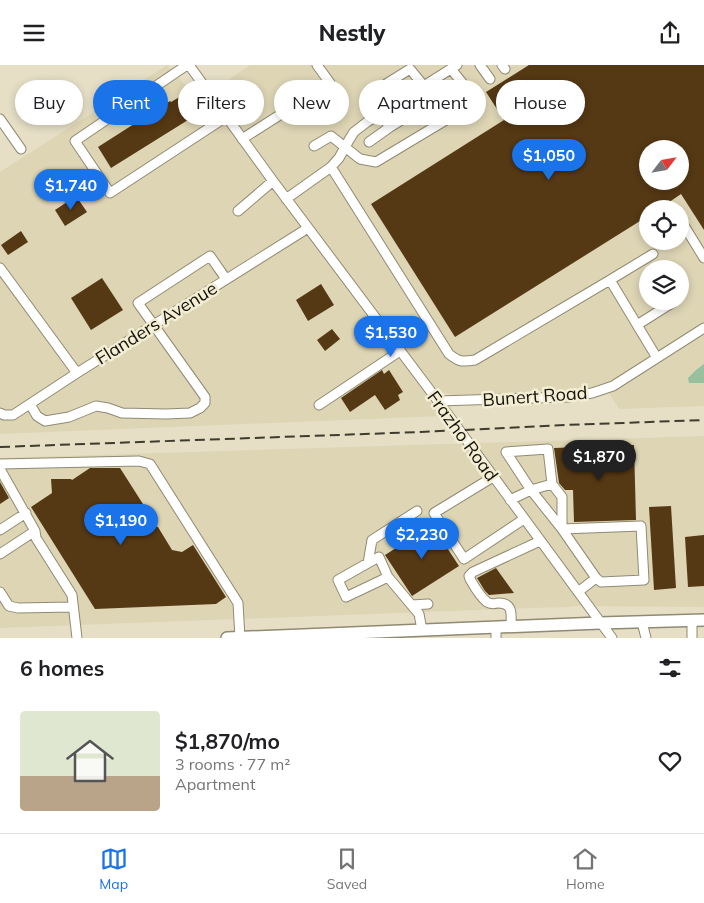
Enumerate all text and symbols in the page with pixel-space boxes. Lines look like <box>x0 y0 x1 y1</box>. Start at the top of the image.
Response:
icon: menu <box>20 19 48 47</box>
text: Nestly <box>319 19 385 47</box>
icon: share <box>656 19 684 47</box>
chip: Buy <box>15 80 83 125</box>
chip: Rent <box>93 80 168 125</box>
chip: Filters <box>178 80 264 125</box>
chip: New <box>274 80 349 125</box>
chip: Apartment <box>359 80 486 125</box>
chip: House <box>496 80 585 125</box>
pin: $1,050 <box>508 139 590 181</box>
north arrow <box>639 140 689 190</box>
map controls <box>639 140 689 310</box>
text: $1,050 <box>523 145 575 165</box>
pin: $1,740 <box>30 169 112 211</box>
text: $1,740 <box>45 175 97 195</box>
button: locate <box>639 200 689 250</box>
button: layers <box>639 260 689 310</box>
street label: Flanders Avenue <box>91 276 221 370</box>
pin: $1,530 <box>350 315 432 358</box>
text: $1,530 <box>365 322 417 342</box>
street label: Bunert Road <box>482 381 588 411</box>
street label: Frazho Road <box>422 386 504 486</box>
pin: $1,870 <box>558 439 640 482</box>
text: $1,870 <box>573 446 625 466</box>
pin: $1,190 <box>80 503 162 546</box>
text: $1,190 <box>95 510 147 530</box>
pin: $2,230 <box>381 517 463 560</box>
text: $2,230 <box>396 524 448 544</box>
icon: filters <box>656 654 684 682</box>
text: 6 homes <box>20 655 104 681</box>
text: $1,870/mo <box>175 728 280 754</box>
icon: home <box>60 731 120 791</box>
icon: heart <box>656 747 684 775</box>
text: 3 rooms · 77 m² <box>175 754 290 774</box>
text: Apartment <box>175 774 256 794</box>
tab: Map <box>99 845 128 893</box>
tab: Saved <box>327 845 367 893</box>
tab: Home <box>566 845 605 893</box>

